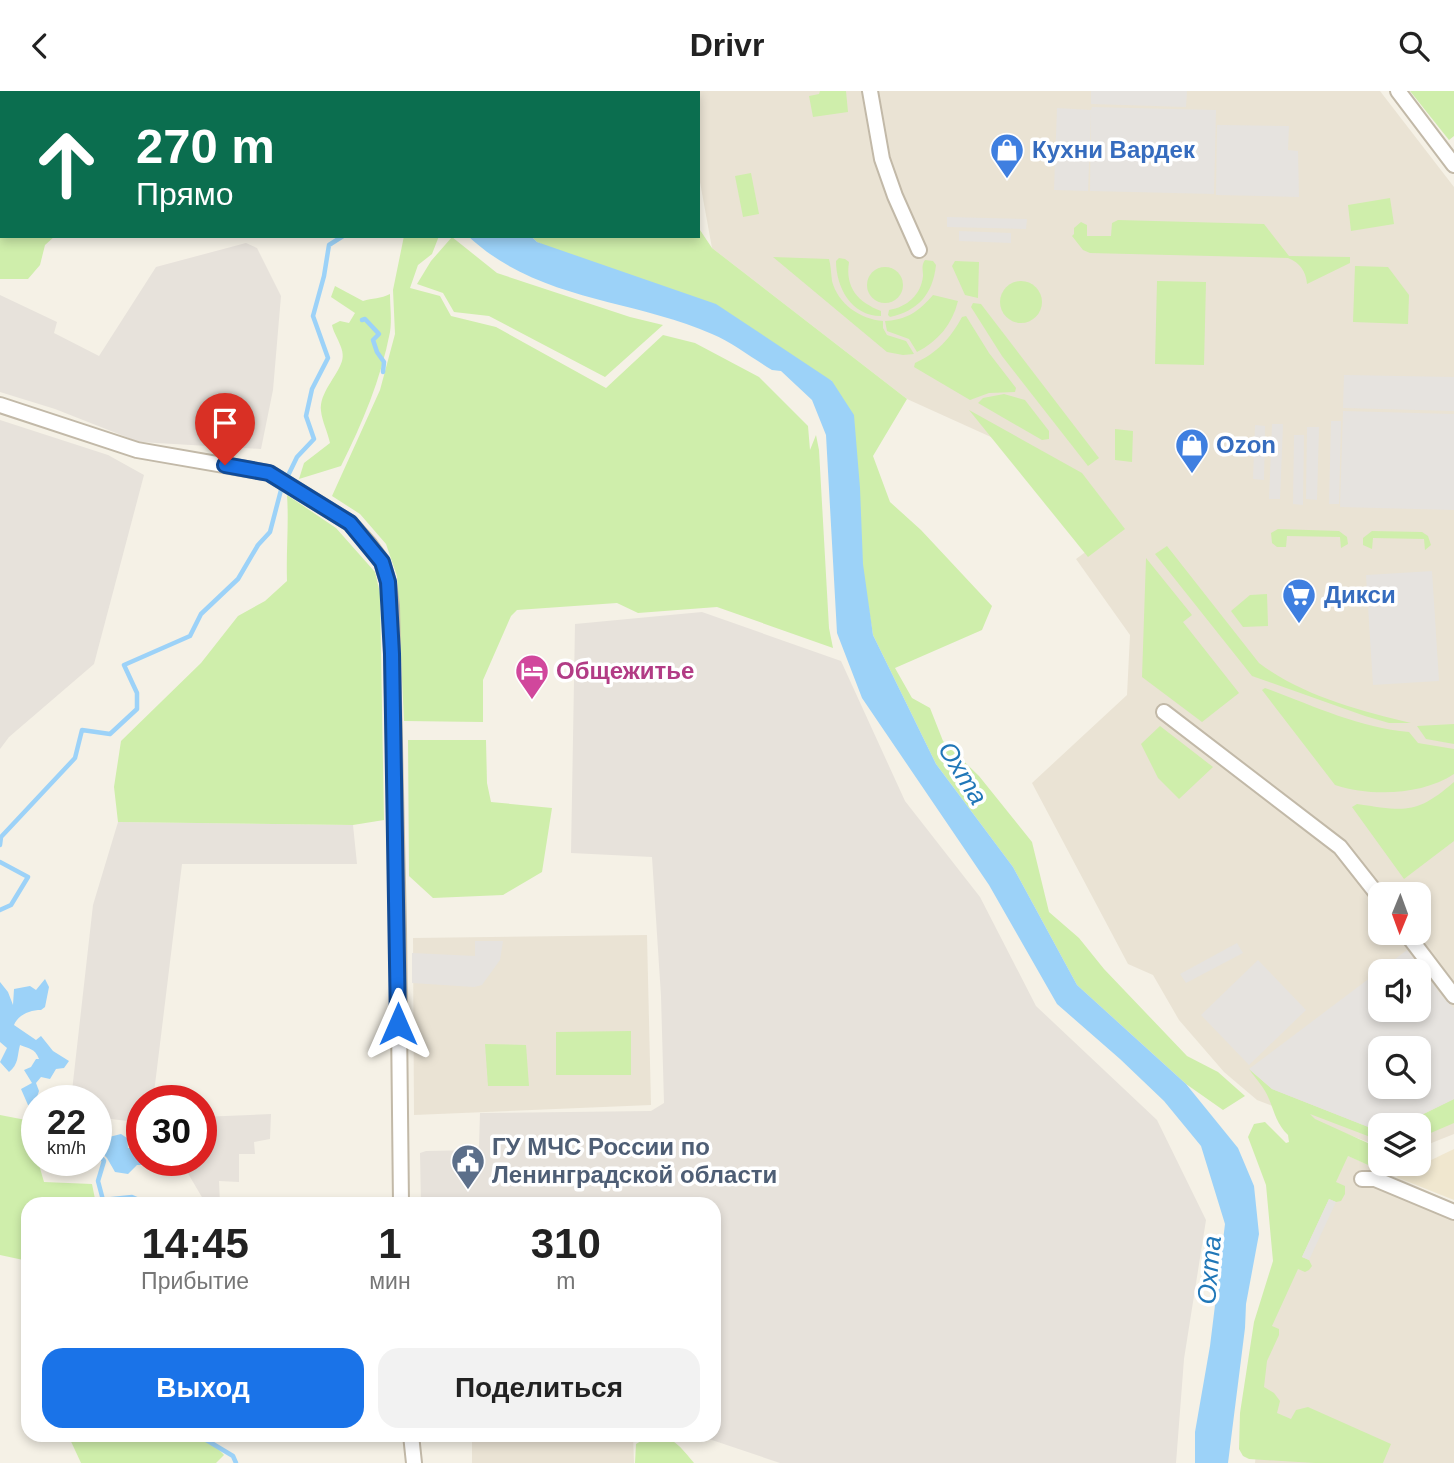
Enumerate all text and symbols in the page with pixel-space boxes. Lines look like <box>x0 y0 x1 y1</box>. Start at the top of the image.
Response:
icon: back <box>21 27 59 65</box>
text: Drivr <box>690 27 764 63</box>
icon: search <box>1395 27 1433 65</box>
icon: ahead <box>21 119 112 210</box>
text: 270 m <box>136 119 275 173</box>
shop icon: Кухни Вардек <box>988 131 1026 180</box>
place label: Кухни Вардек <box>1032 136 1196 163</box>
text: Прямо <box>136 176 234 212</box>
pin <box>195 393 255 465</box>
icon: arrive <box>206 404 244 442</box>
shop icon: Ozon <box>1173 426 1211 475</box>
place label: Ozon <box>1216 431 1276 458</box>
supermarket icon: Дикси <box>1280 576 1318 625</box>
place label: Дикси <box>1324 581 1396 608</box>
hotel icon: Общежитье <box>513 652 551 701</box>
place label: Общежитье <box>556 657 694 684</box>
water label: Охта <box>932 736 994 810</box>
north arrow <box>1368 882 1432 945</box>
map controls <box>1368 882 1431 1176</box>
button: sound <box>1368 959 1431 1022</box>
position arrow <box>361 987 435 1061</box>
button: search <box>1368 1036 1431 1099</box>
speed limit sign: 30 <box>126 1085 217 1176</box>
text: 22 <box>47 1102 86 1141</box>
button: layers <box>1368 1113 1431 1176</box>
place label: ГУ МЧС России по Ленинградской области <box>492 1133 777 1188</box>
text: km/h <box>47 1138 86 1158</box>
public building icon: ГУ МЧС России по Ленинградской области <box>449 1142 487 1191</box>
text: 14:45 <box>141 1220 249 1267</box>
text: 1 <box>378 1220 402 1267</box>
text: 310 <box>531 1220 601 1267</box>
water label: Охта <box>1191 1235 1227 1305</box>
text: Прибытие <box>141 1268 249 1294</box>
text: мин <box>369 1268 411 1294</box>
text: m <box>556 1268 575 1294</box>
button: Выход <box>42 1348 364 1428</box>
button: Поделиться <box>378 1348 700 1428</box>

